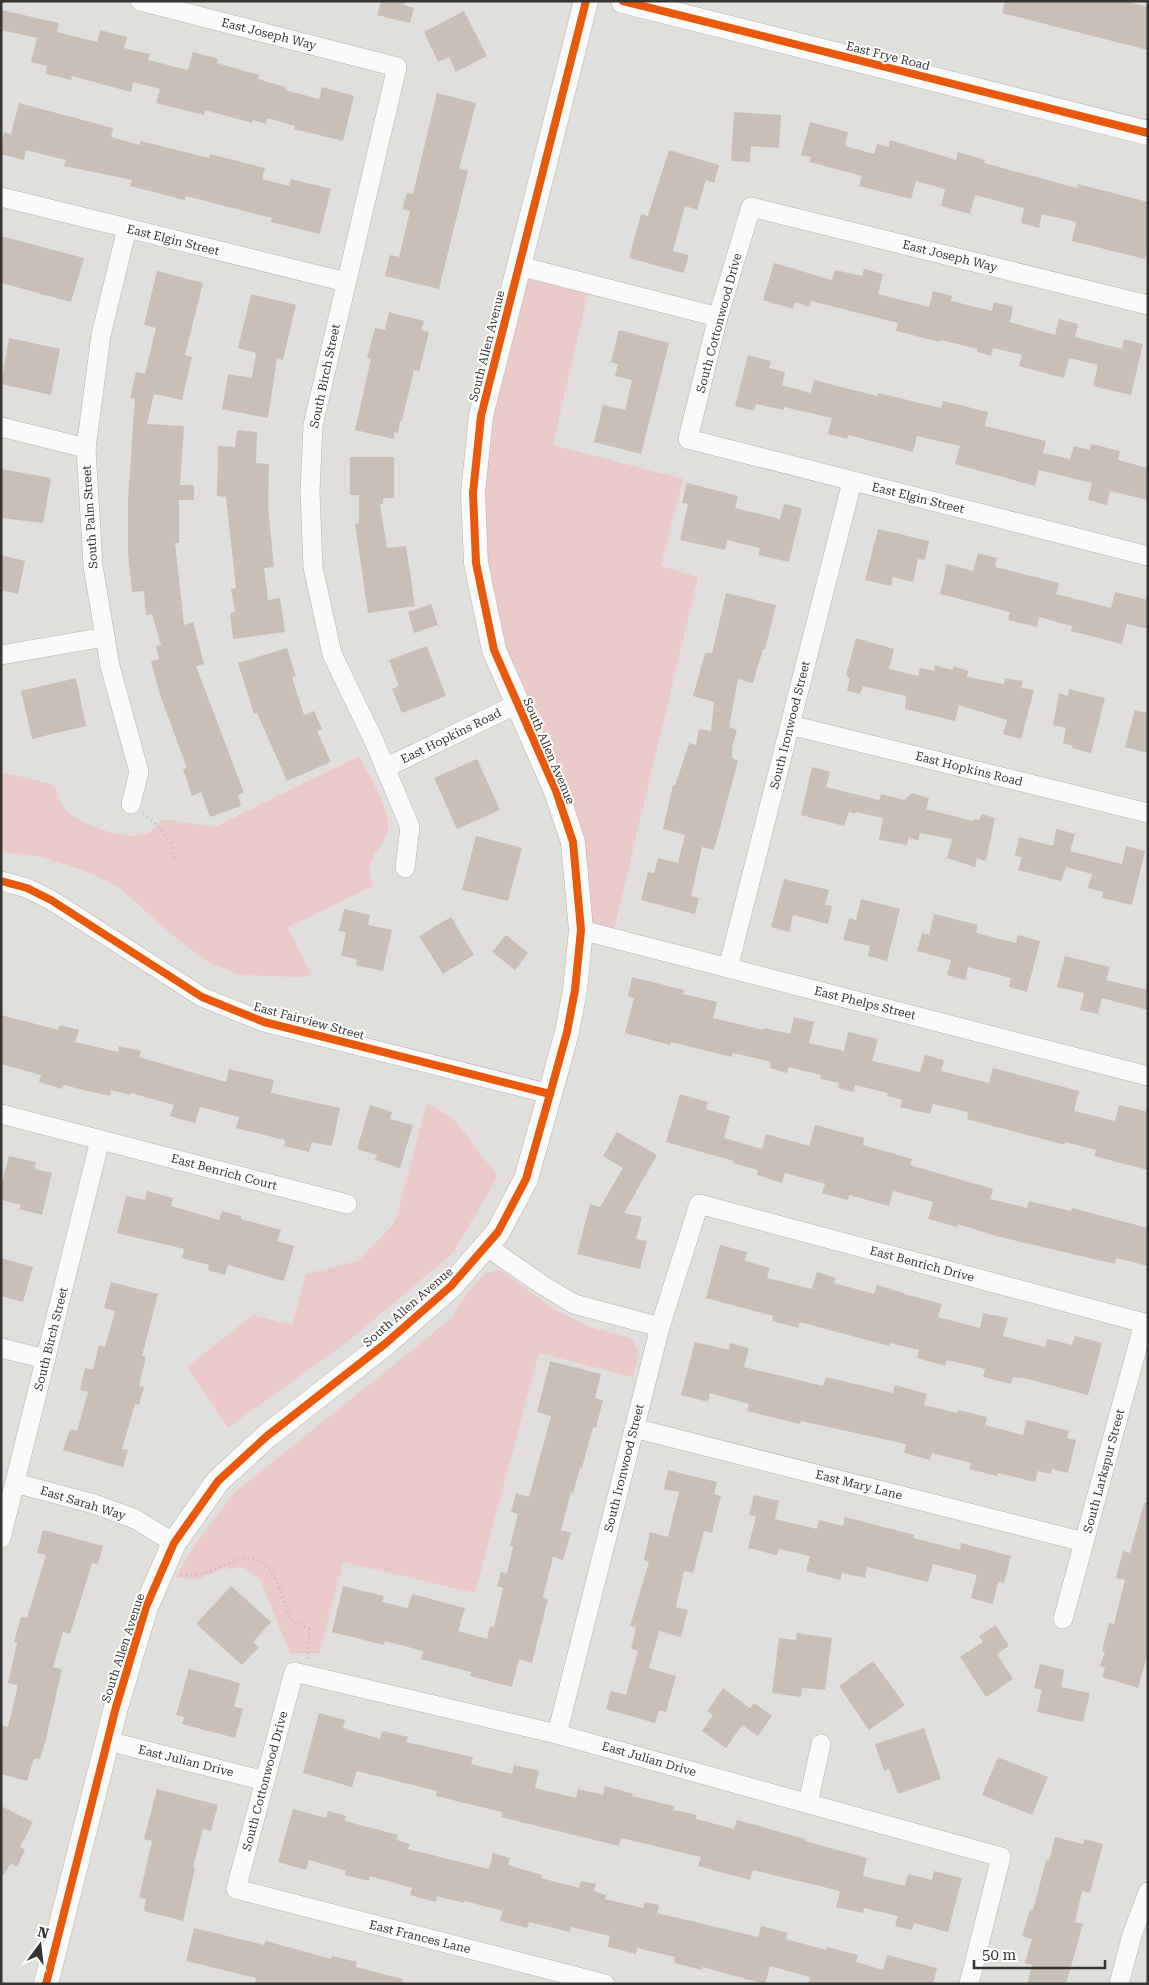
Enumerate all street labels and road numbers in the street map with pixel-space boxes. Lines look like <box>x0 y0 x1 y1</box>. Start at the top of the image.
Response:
street label: East Joseph Way <box>220 15 319 53</box>
street label: East Frye Road <box>845 39 932 73</box>
street label: East Elgin Street <box>125 222 221 258</box>
street label: East Joseph Way <box>901 237 1000 275</box>
street label: South Cottonwood Drive <box>694 251 745 394</box>
street label: South Allen Avenue <box>466 289 508 403</box>
street label: South Birch Street <box>307 322 343 429</box>
street label: South Palm Street <box>79 464 101 569</box>
street label: East Elgin Street <box>870 480 966 516</box>
street label: South Ironwood Street <box>767 659 813 791</box>
street label: South Allen Avenue <box>520 696 578 807</box>
street label: East Hopkins Road <box>399 705 504 766</box>
street label: East Hopkins Road <box>914 749 1024 789</box>
street label: East Phelps Street <box>813 984 918 1023</box>
street label: East Fairview Street <box>252 999 366 1043</box>
street label: East Benrich Court <box>169 1151 279 1193</box>
street label: East Benrich Drive <box>868 1243 976 1285</box>
street label: South Allen Avenue <box>360 1264 456 1350</box>
street label: South Birch Street <box>31 1285 71 1392</box>
street label: South Ironwood Street <box>601 1402 647 1534</box>
street label: South Larkspur Street <box>1081 1407 1127 1534</box>
street label: East Mary Lane <box>814 1467 904 1503</box>
street label: East Sarah Way <box>39 1483 128 1523</box>
street label: South Allen Avenue <box>99 1591 147 1704</box>
street label: South Cottonwood Drive <box>240 1709 291 1852</box>
street label: East Julian Drive <box>600 1739 698 1779</box>
street label: East Julian Drive <box>137 1742 235 1780</box>
street label: East Frances Lane <box>368 1918 473 1956</box>

